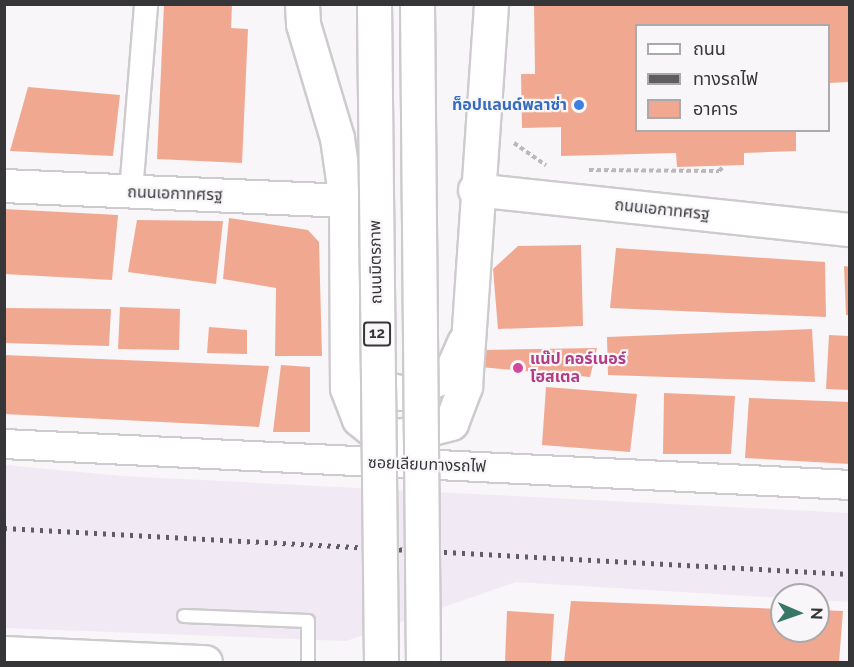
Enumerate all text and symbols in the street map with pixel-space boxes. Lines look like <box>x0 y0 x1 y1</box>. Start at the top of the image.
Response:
legend <box>635 24 830 132</box>
text: ถนน <box>693 38 726 59</box>
text: ทางรถไฟ <box>693 68 758 89</box>
place label: ท็อปแลนด์พลาซ่า <box>452 95 567 115</box>
marker: ท็อปแลนด์พลาซ่า <box>572 98 586 112</box>
text: อาคาร <box>693 98 738 119</box>
street label: ถนนเอกาทศรฐ <box>127 183 223 205</box>
street label: ถนนเอกาทศรฐ <box>614 195 710 225</box>
street label: ถนนมิตรภาพ <box>366 220 386 304</box>
road number: 12 <box>362 322 392 346</box>
place label: แน๊ป คอร์เนอร์ โฮสเตล <box>530 349 626 387</box>
marker: แน๊ป คอร์เนอร์ โฮสเตล <box>511 361 525 375</box>
street label: ซอยเลียบทางรถไฟ <box>368 453 486 477</box>
north arrow <box>770 583 830 643</box>
text: N <box>807 607 826 620</box>

